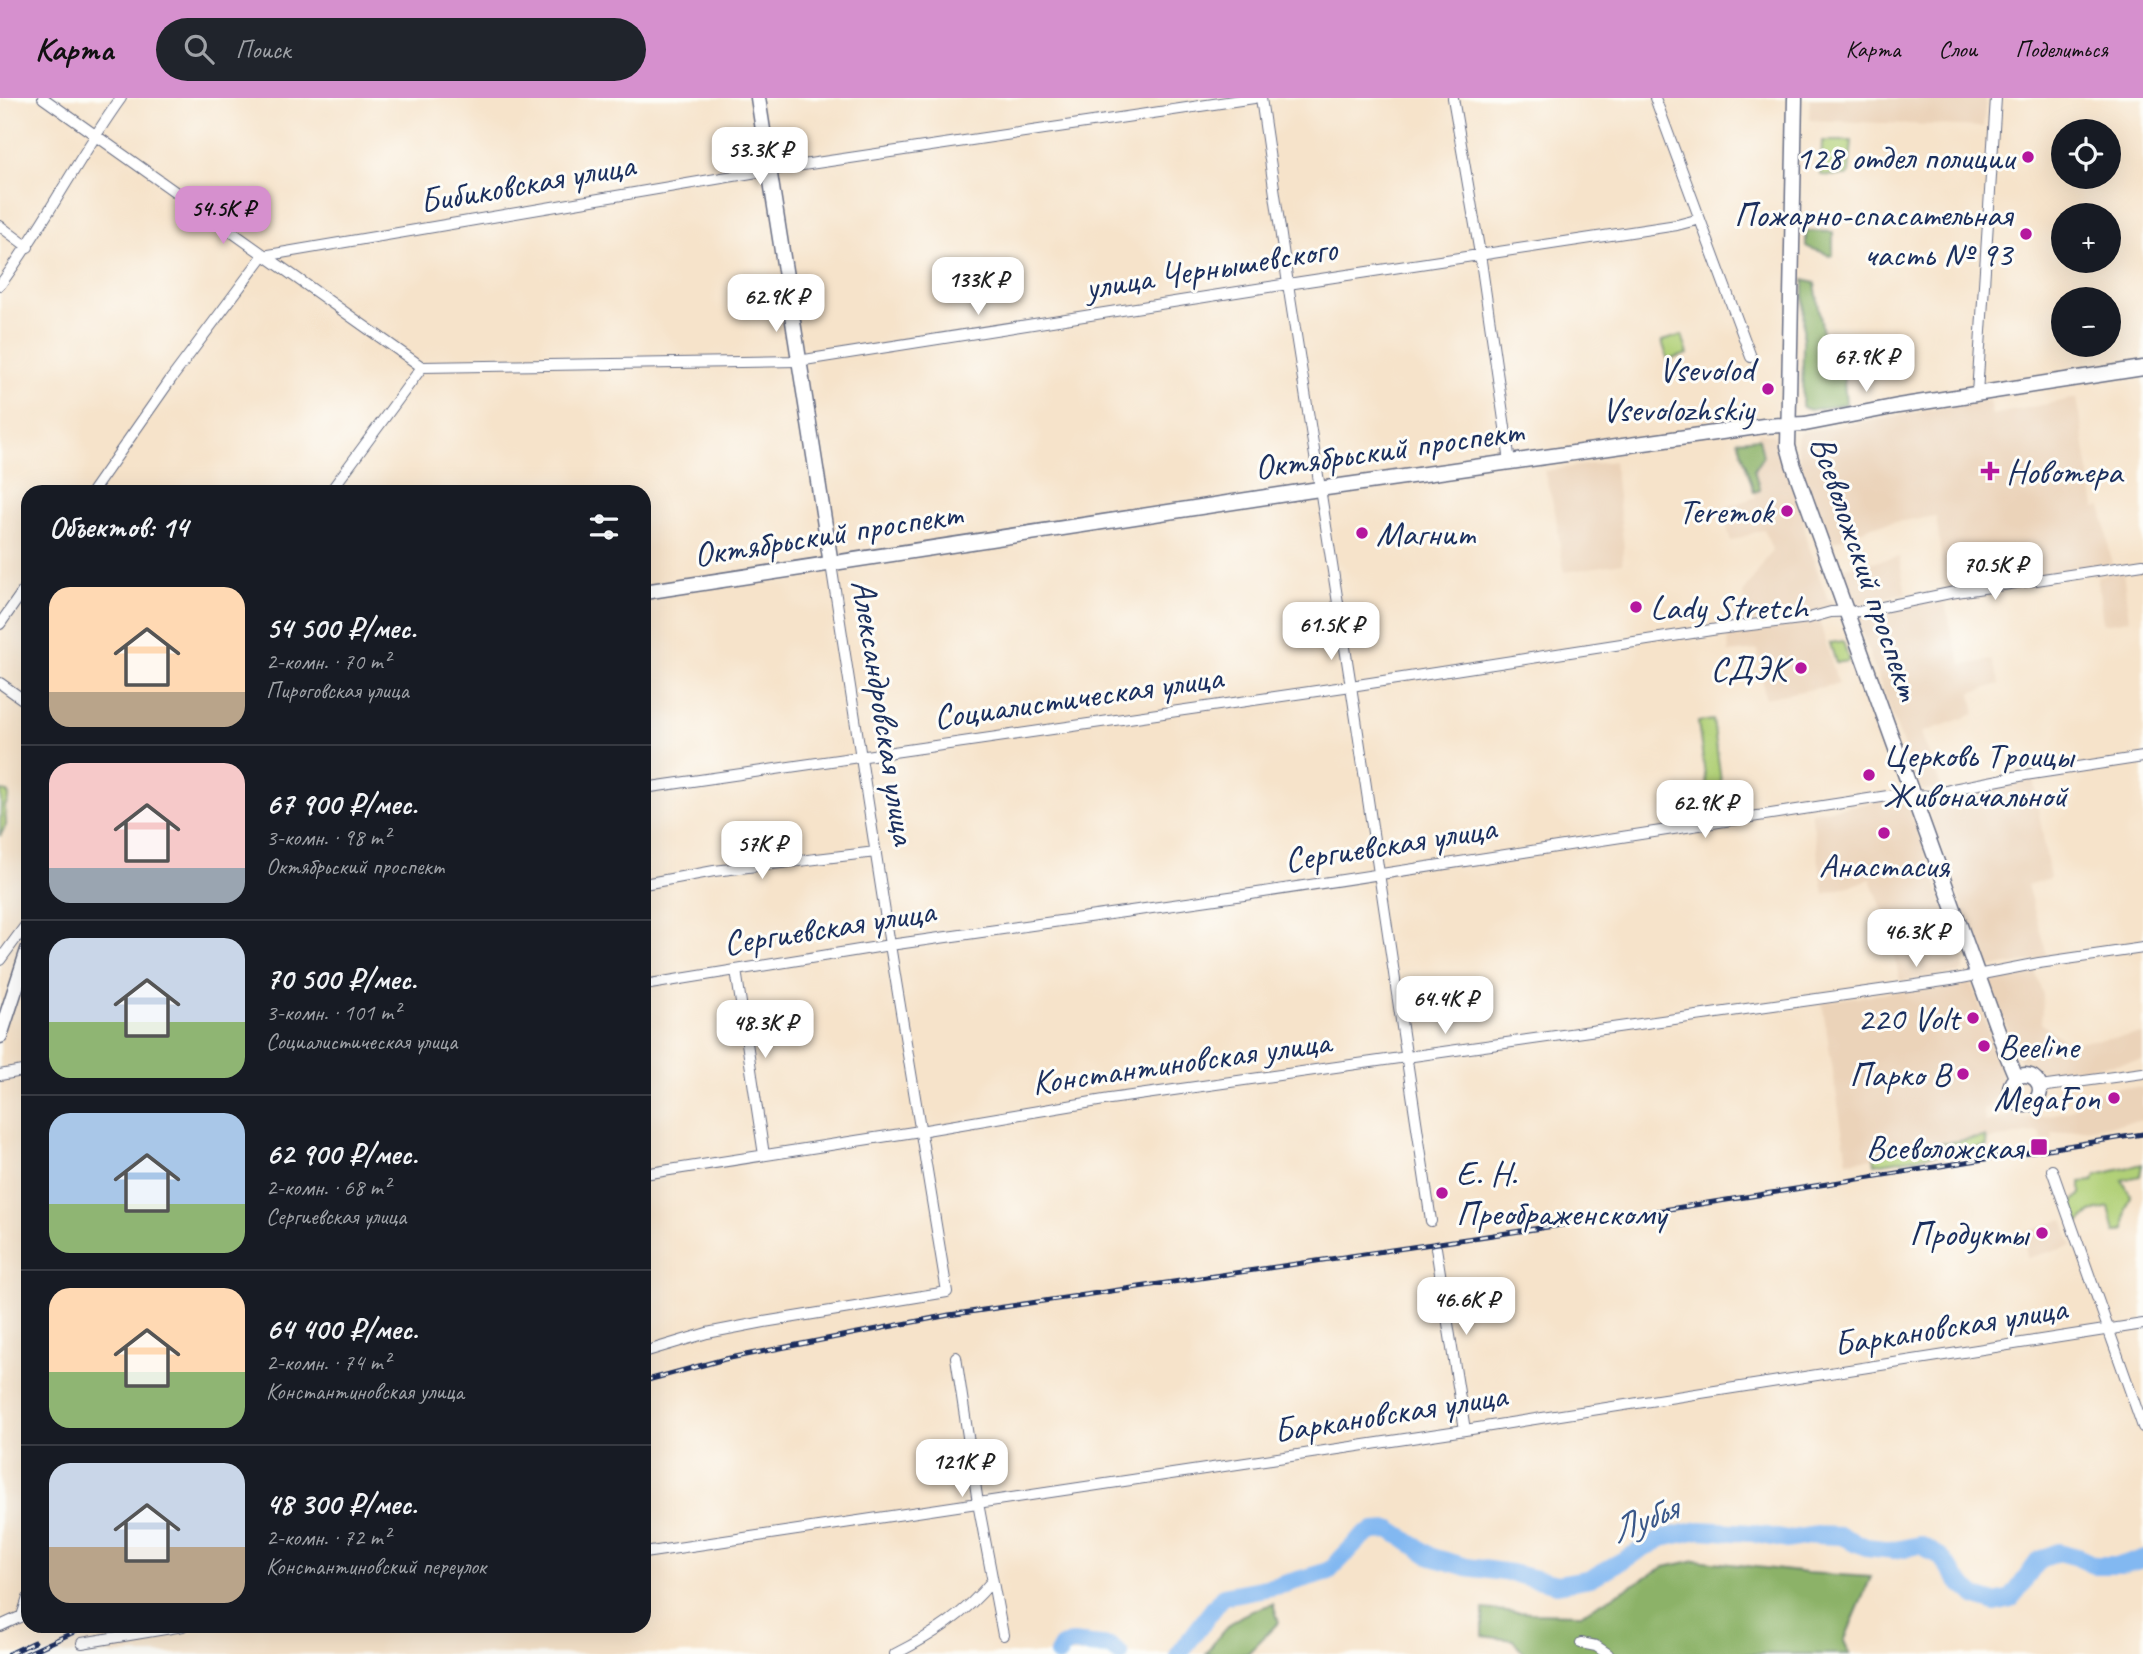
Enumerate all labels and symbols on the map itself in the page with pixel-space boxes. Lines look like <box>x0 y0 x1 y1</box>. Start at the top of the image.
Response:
pin: 53.3K ₽ <box>695 127 825 187</box>
place label: 128 отдел полиции <box>1795 135 2018 180</box>
street label: Бибиковская улица <box>416 142 640 224</box>
marker: 128 отдел полиции <box>2020 149 2036 165</box>
pin: 54.5K ₽ <box>158 186 288 246</box>
place label: Пожарно-спасательная часть № 93 <box>1734 192 2014 277</box>
street label: улица Чернышевского <box>1080 226 1342 310</box>
marker: Пожарно-спасательная часть № 93 <box>2018 226 2034 242</box>
pin: 133K ₽ <box>921 258 1035 317</box>
pin: 62.9K ₽ <box>711 274 841 334</box>
pin: 67.9K ₽ <box>1801 334 1931 394</box>
place label: Vsevolod Vsevolozhskiy <box>1602 347 1759 432</box>
marker: Vsevolod Vsevolozhskiy <box>1760 381 1776 397</box>
street label: Октябрьский проспект <box>1251 408 1528 490</box>
street label: Всеволожский проспект <box>1800 430 1933 707</box>
place label: Новотера <box>2006 449 2125 494</box>
marker: Новотера <box>1980 461 2000 481</box>
place label: Teremok <box>1678 489 1775 534</box>
street label: Октябрьский проспект <box>690 490 967 577</box>
marker: Teremok <box>1779 503 1795 519</box>
place label: Магнит <box>1376 511 1477 556</box>
marker: Магнит <box>1354 525 1370 541</box>
pin: 70.5K ₽ <box>1930 542 2060 602</box>
street label: Александровская улица <box>841 576 927 849</box>
place label: Lady Stretch <box>1650 585 1810 630</box>
marker: Lady Stretch <box>1628 599 1644 615</box>
pin: 61.5K ₽ <box>1266 602 1396 662</box>
place label: СДЭК <box>1710 646 1794 691</box>
street label: Социалистическая улица <box>931 654 1227 740</box>
marker: СДЭК <box>1793 660 1809 676</box>
place label: Церковь Троицы Живоначальной <box>1883 733 2076 818</box>
marker: Церковь Троицы Живоначальной <box>1861 767 1877 783</box>
pin: 62.9K ₽ <box>1640 780 1770 840</box>
street label: Сергиевская улица <box>1281 805 1501 883</box>
pin: 57K ₽ <box>713 822 811 881</box>
marker: Анастасия <box>1876 825 1892 841</box>
place label: Анастасия <box>1819 843 1950 888</box>
street label: Сергиевская улица <box>720 888 940 966</box>
pin: 46.3K ₽ <box>1851 910 1981 969</box>
pin: 64.4K ₽ <box>1380 976 1510 1036</box>
place label: 220 Volt <box>1857 996 1962 1041</box>
pin: 48.3K ₽ <box>700 1000 830 1060</box>
marker: 220 Volt <box>1965 1010 1981 1026</box>
street label: Константиновская улица <box>1029 1018 1336 1105</box>
place label: Beeline <box>1998 1024 2081 1069</box>
marker: Beeline <box>1976 1038 1992 1054</box>
place label: Парко В <box>1849 1052 1953 1097</box>
marker: Парко В <box>1955 1066 1971 1082</box>
place label: MegaFon <box>1994 1076 2100 1121</box>
marker: MegaFon <box>2106 1090 2122 1106</box>
place label: Всеволожская <box>1866 1125 2025 1170</box>
marker: Всеволожская <box>2029 1137 2049 1157</box>
place label: Е. Н. Преображенскому <box>1456 1151 1669 1236</box>
marker: Е. Н. Преображенскому <box>1434 1185 1450 1201</box>
place label: Продукты <box>1909 1211 2031 1256</box>
marker: Продукты <box>2034 1225 2050 1241</box>
pin: 46.6K ₽ <box>1401 1278 1531 1337</box>
street label: Баркановская улица <box>1830 1285 2071 1367</box>
street label: Баркановская улица <box>1270 1372 1511 1454</box>
pin: 121K ₽ <box>905 1440 1019 1499</box>
water label: Лубья <box>1603 1482 1689 1553</box>

